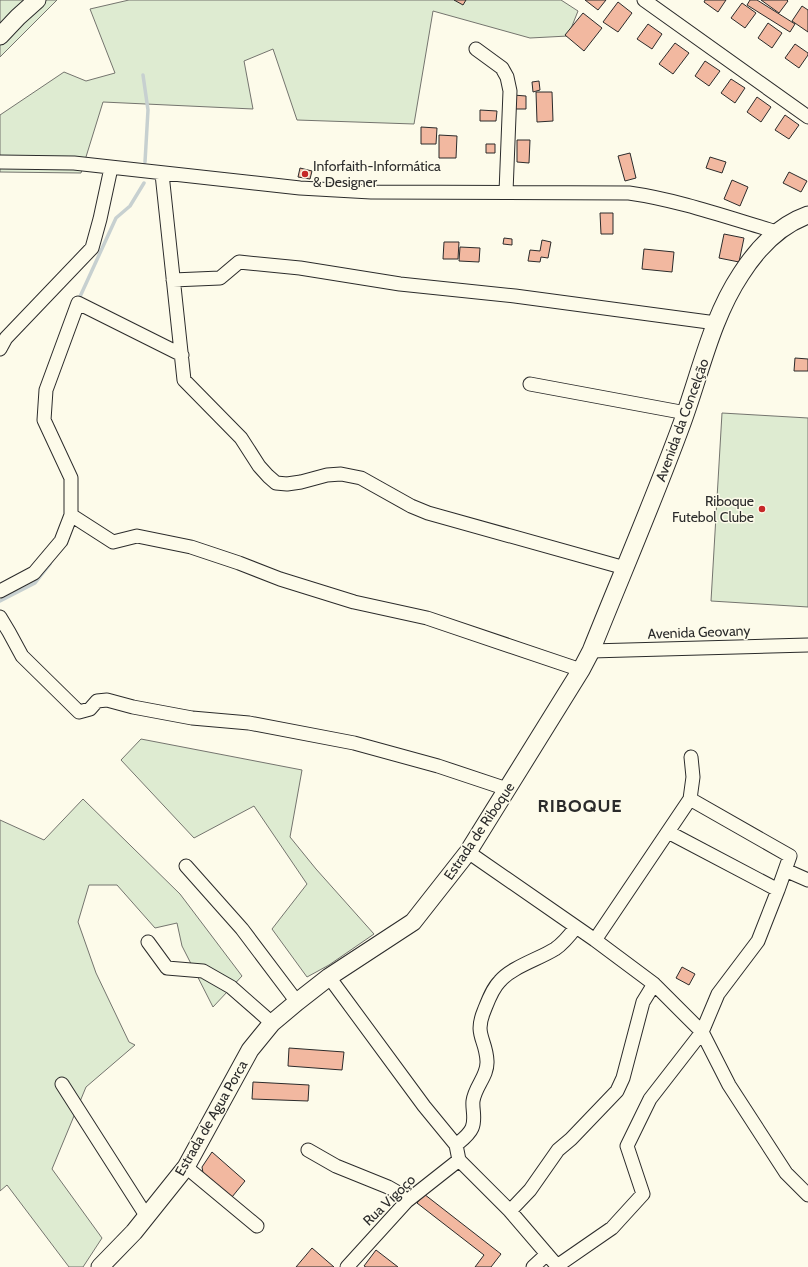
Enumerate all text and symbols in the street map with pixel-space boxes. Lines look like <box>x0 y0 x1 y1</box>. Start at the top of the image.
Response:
place label: Inforfaith-Informática & Designer <box>313 157 441 191</box>
marker: Inforfaith-Informática & Designer <box>300 169 310 179</box>
street label: Avenida da Concelção <box>651 356 713 484</box>
place label: Riboque Futebol Clube <box>672 492 754 526</box>
marker: Riboque Futebol Clube <box>757 504 767 514</box>
street label: Avenida Geovany <box>647 621 751 643</box>
street label: Estrada de Riboque <box>440 779 518 883</box>
district label: RIBOQUE <box>537 795 623 817</box>
street label: Estrada de Agua Porca <box>171 1057 252 1179</box>
street label: Rua Vigoço <box>359 1170 419 1229</box>

